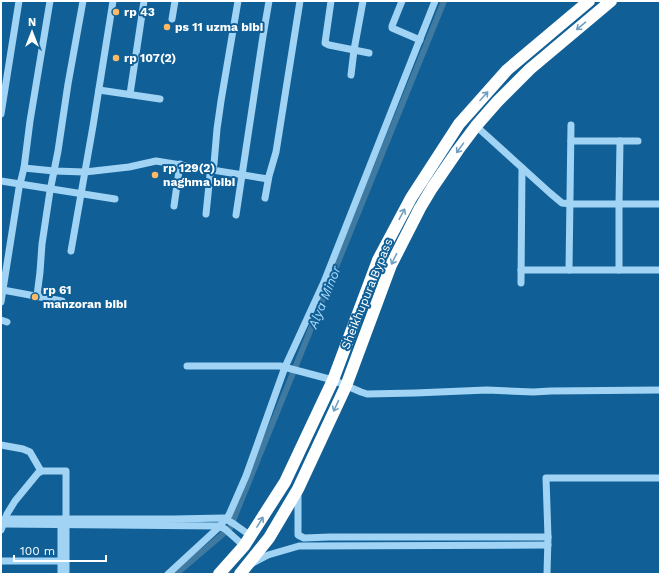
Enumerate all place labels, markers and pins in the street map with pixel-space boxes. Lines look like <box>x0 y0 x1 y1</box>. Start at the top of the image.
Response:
place label: rp 43 <box>124 5 155 19</box>
marker: rp 43 <box>111 7 121 17</box>
place label: ps 11 uzma bibi <box>175 20 263 34</box>
marker: ps 11 uzma bibi <box>162 22 172 32</box>
place label: rp 107(2) <box>124 51 176 65</box>
marker: rp 107(2) <box>111 53 121 63</box>
place label: rp 129(2) naghma bibi <box>163 161 235 189</box>
marker: rp 129(2) naghma bibi <box>150 170 160 180</box>
place label: rp 61 manzoran bibi <box>43 283 127 311</box>
marker: rp 61 manzoran bibi <box>30 292 40 302</box>

